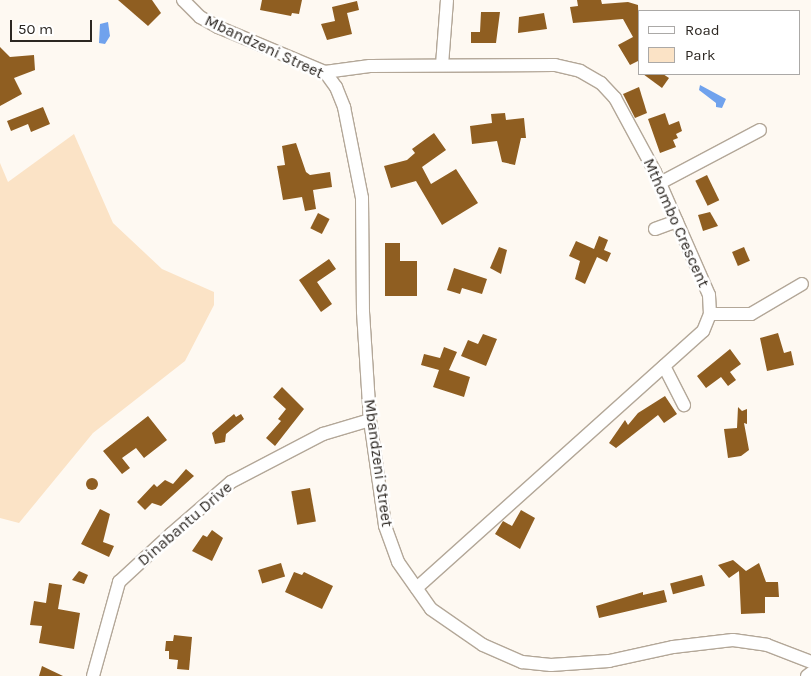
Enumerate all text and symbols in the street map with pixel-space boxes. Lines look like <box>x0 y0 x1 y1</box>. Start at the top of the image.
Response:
scale bar <box>12 10 95 42</box>
legend <box>638 10 801 75</box>
street label: Mbandzeni Street <box>202 11 326 83</box>
text: 50 m <box>18 20 53 38</box>
text: Road <box>685 21 720 39</box>
text: Park <box>685 46 715 64</box>
street label: Mthombo Crescent <box>639 155 713 291</box>
street label: Mbandzeni Street <box>360 398 396 528</box>
street label: Dinabantu Drive <box>134 478 236 570</box>

